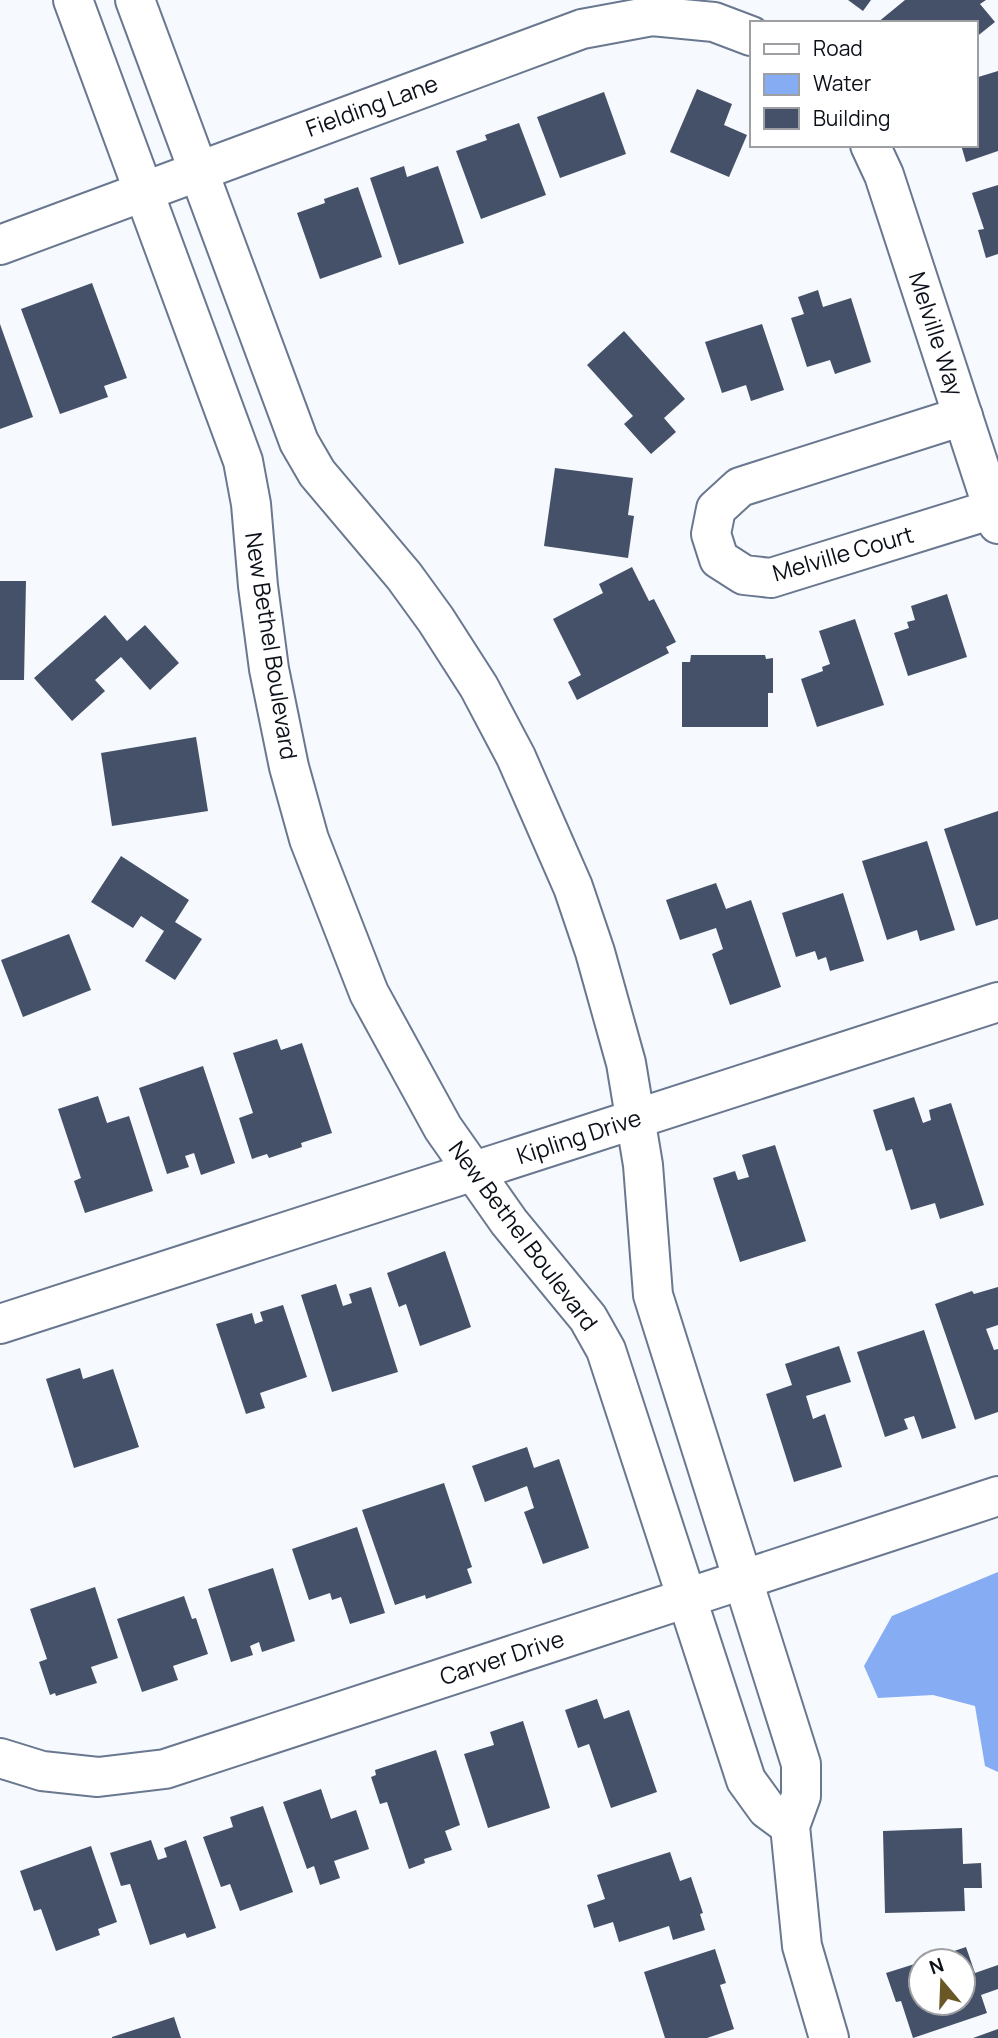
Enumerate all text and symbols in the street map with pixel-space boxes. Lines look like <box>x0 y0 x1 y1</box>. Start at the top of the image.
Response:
legend <box>750 21 977 147</box>
text: Road <box>813 34 863 62</box>
street label: Fielding Lane <box>301 66 442 144</box>
text: Water <box>813 69 872 97</box>
text: Building <box>813 104 890 132</box>
street label: Melville Way <box>902 268 972 400</box>
street label: Melville Court <box>769 518 917 588</box>
street label: New Bethel Boulevard <box>238 530 306 762</box>
street label: Kipling Drive <box>512 1101 645 1171</box>
street label: New Bethel Boulevard <box>442 1134 606 1337</box>
street label: Carver Drive <box>435 1622 568 1692</box>
north arrow <box>907 1947 977 2017</box>
text: N <box>926 1951 947 1980</box>

